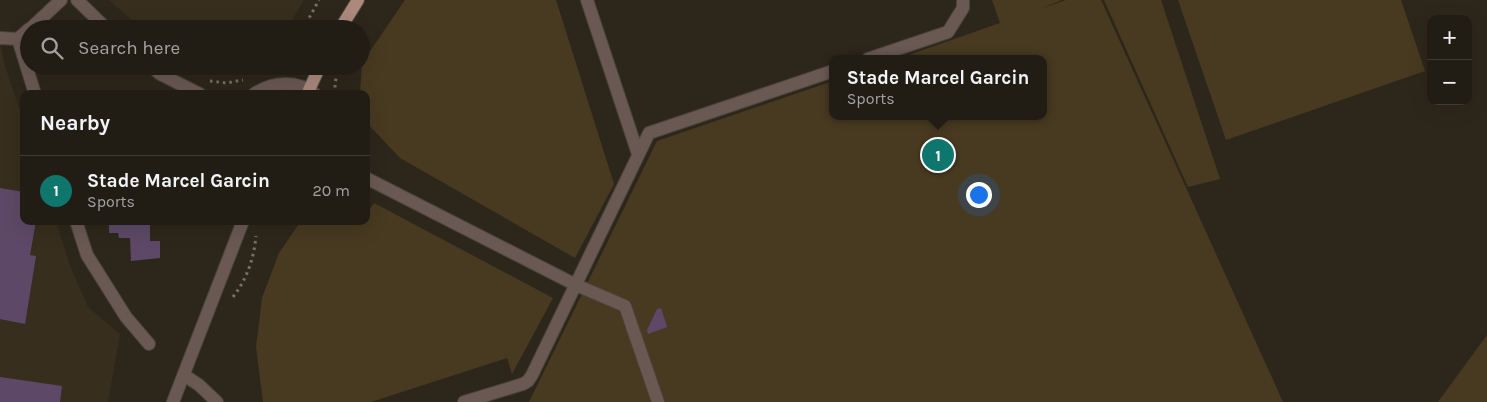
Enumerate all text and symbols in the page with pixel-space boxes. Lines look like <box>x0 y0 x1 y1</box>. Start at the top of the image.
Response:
map controls <box>1427 15 1472 105</box>
button: + <box>1427 15 1472 60</box>
search box <box>20 20 370 75</box>
icon: search <box>38 34 66 62</box>
text: Search here <box>78 37 180 59</box>
popup <box>829 55 1047 120</box>
button: − <box>1427 60 1472 105</box>
text: Stade Marcel Garcin <box>847 67 1029 89</box>
text: Sports <box>847 89 895 108</box>
text: Nearby <box>40 111 110 135</box>
pin: 1 <box>922 136 954 174</box>
text: Stade Marcel Garcin <box>87 170 270 192</box>
text: 1 <box>53 181 59 200</box>
text: 20 m <box>312 181 350 200</box>
your location <box>966 182 992 208</box>
text: Sports <box>87 192 135 211</box>

